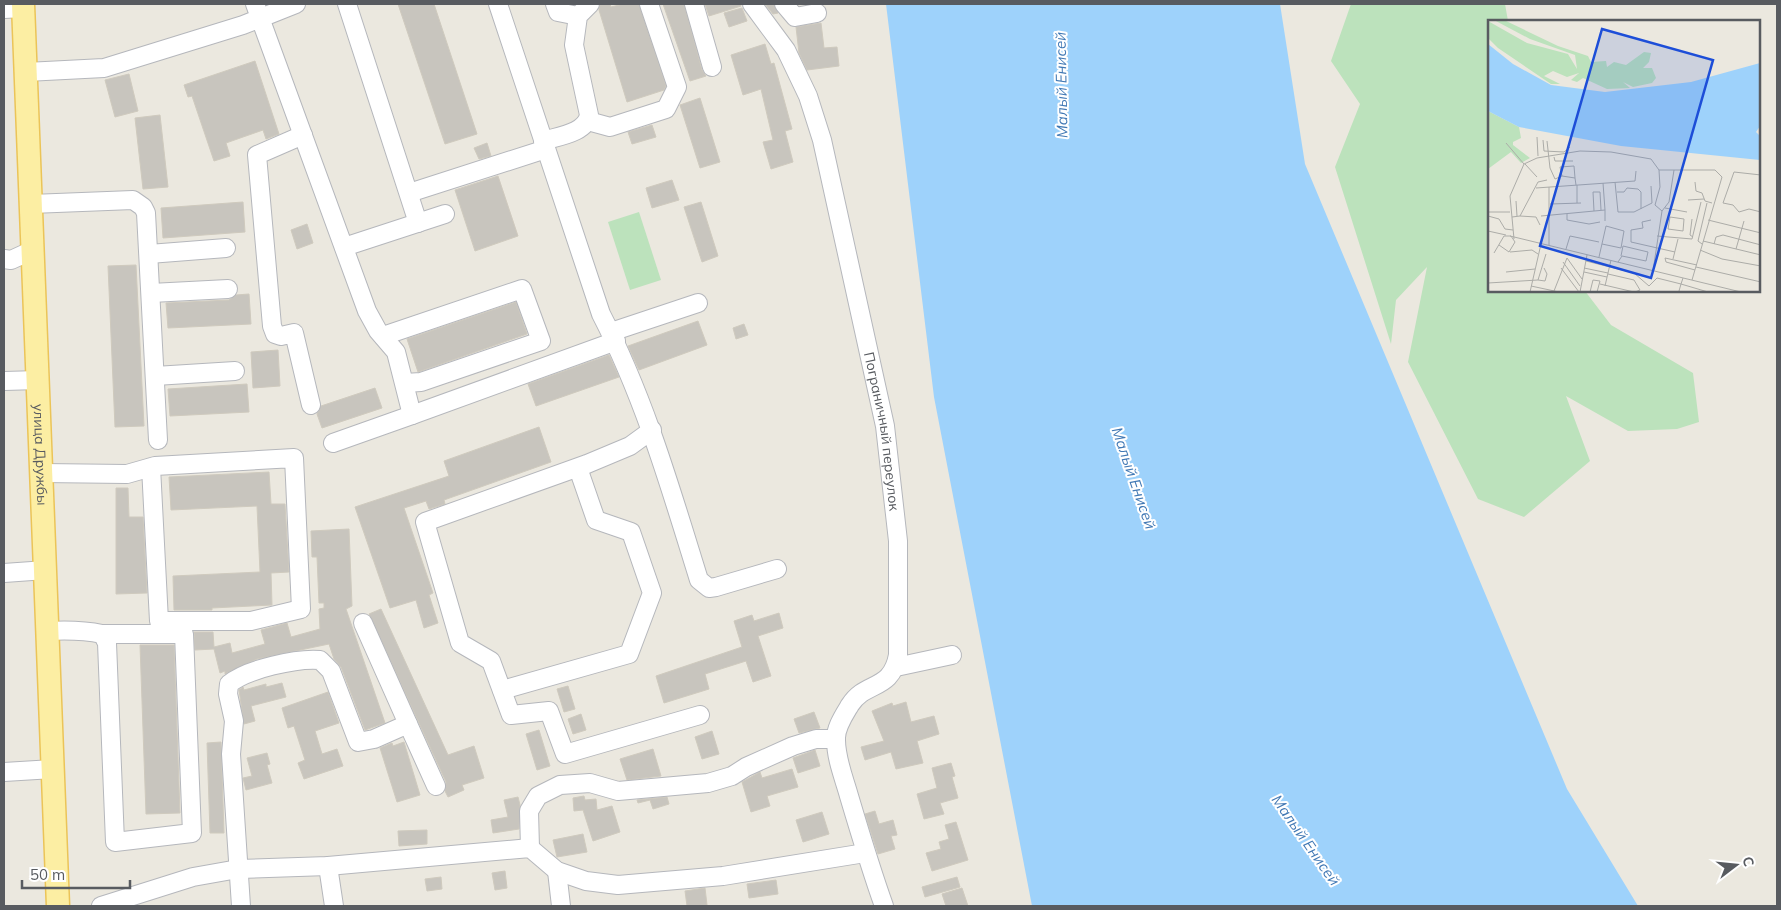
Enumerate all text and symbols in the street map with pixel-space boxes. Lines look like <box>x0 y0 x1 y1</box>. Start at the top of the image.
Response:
inset map <box>1488 20 1761 292</box>
water label: Малый Енисей <box>1051 32 1071 138</box>
street label: Пограничный переулок <box>860 350 904 512</box>
street label: улица Дружбы <box>30 404 51 506</box>
water label: Малый Енисей <box>1108 425 1160 531</box>
water label: Малый Енисей <box>1268 791 1344 889</box>
north arrow <box>1711 840 1761 890</box>
text: С <box>1739 854 1758 869</box>
scale bar <box>22 858 130 890</box>
text: 50 m <box>30 865 65 884</box>

